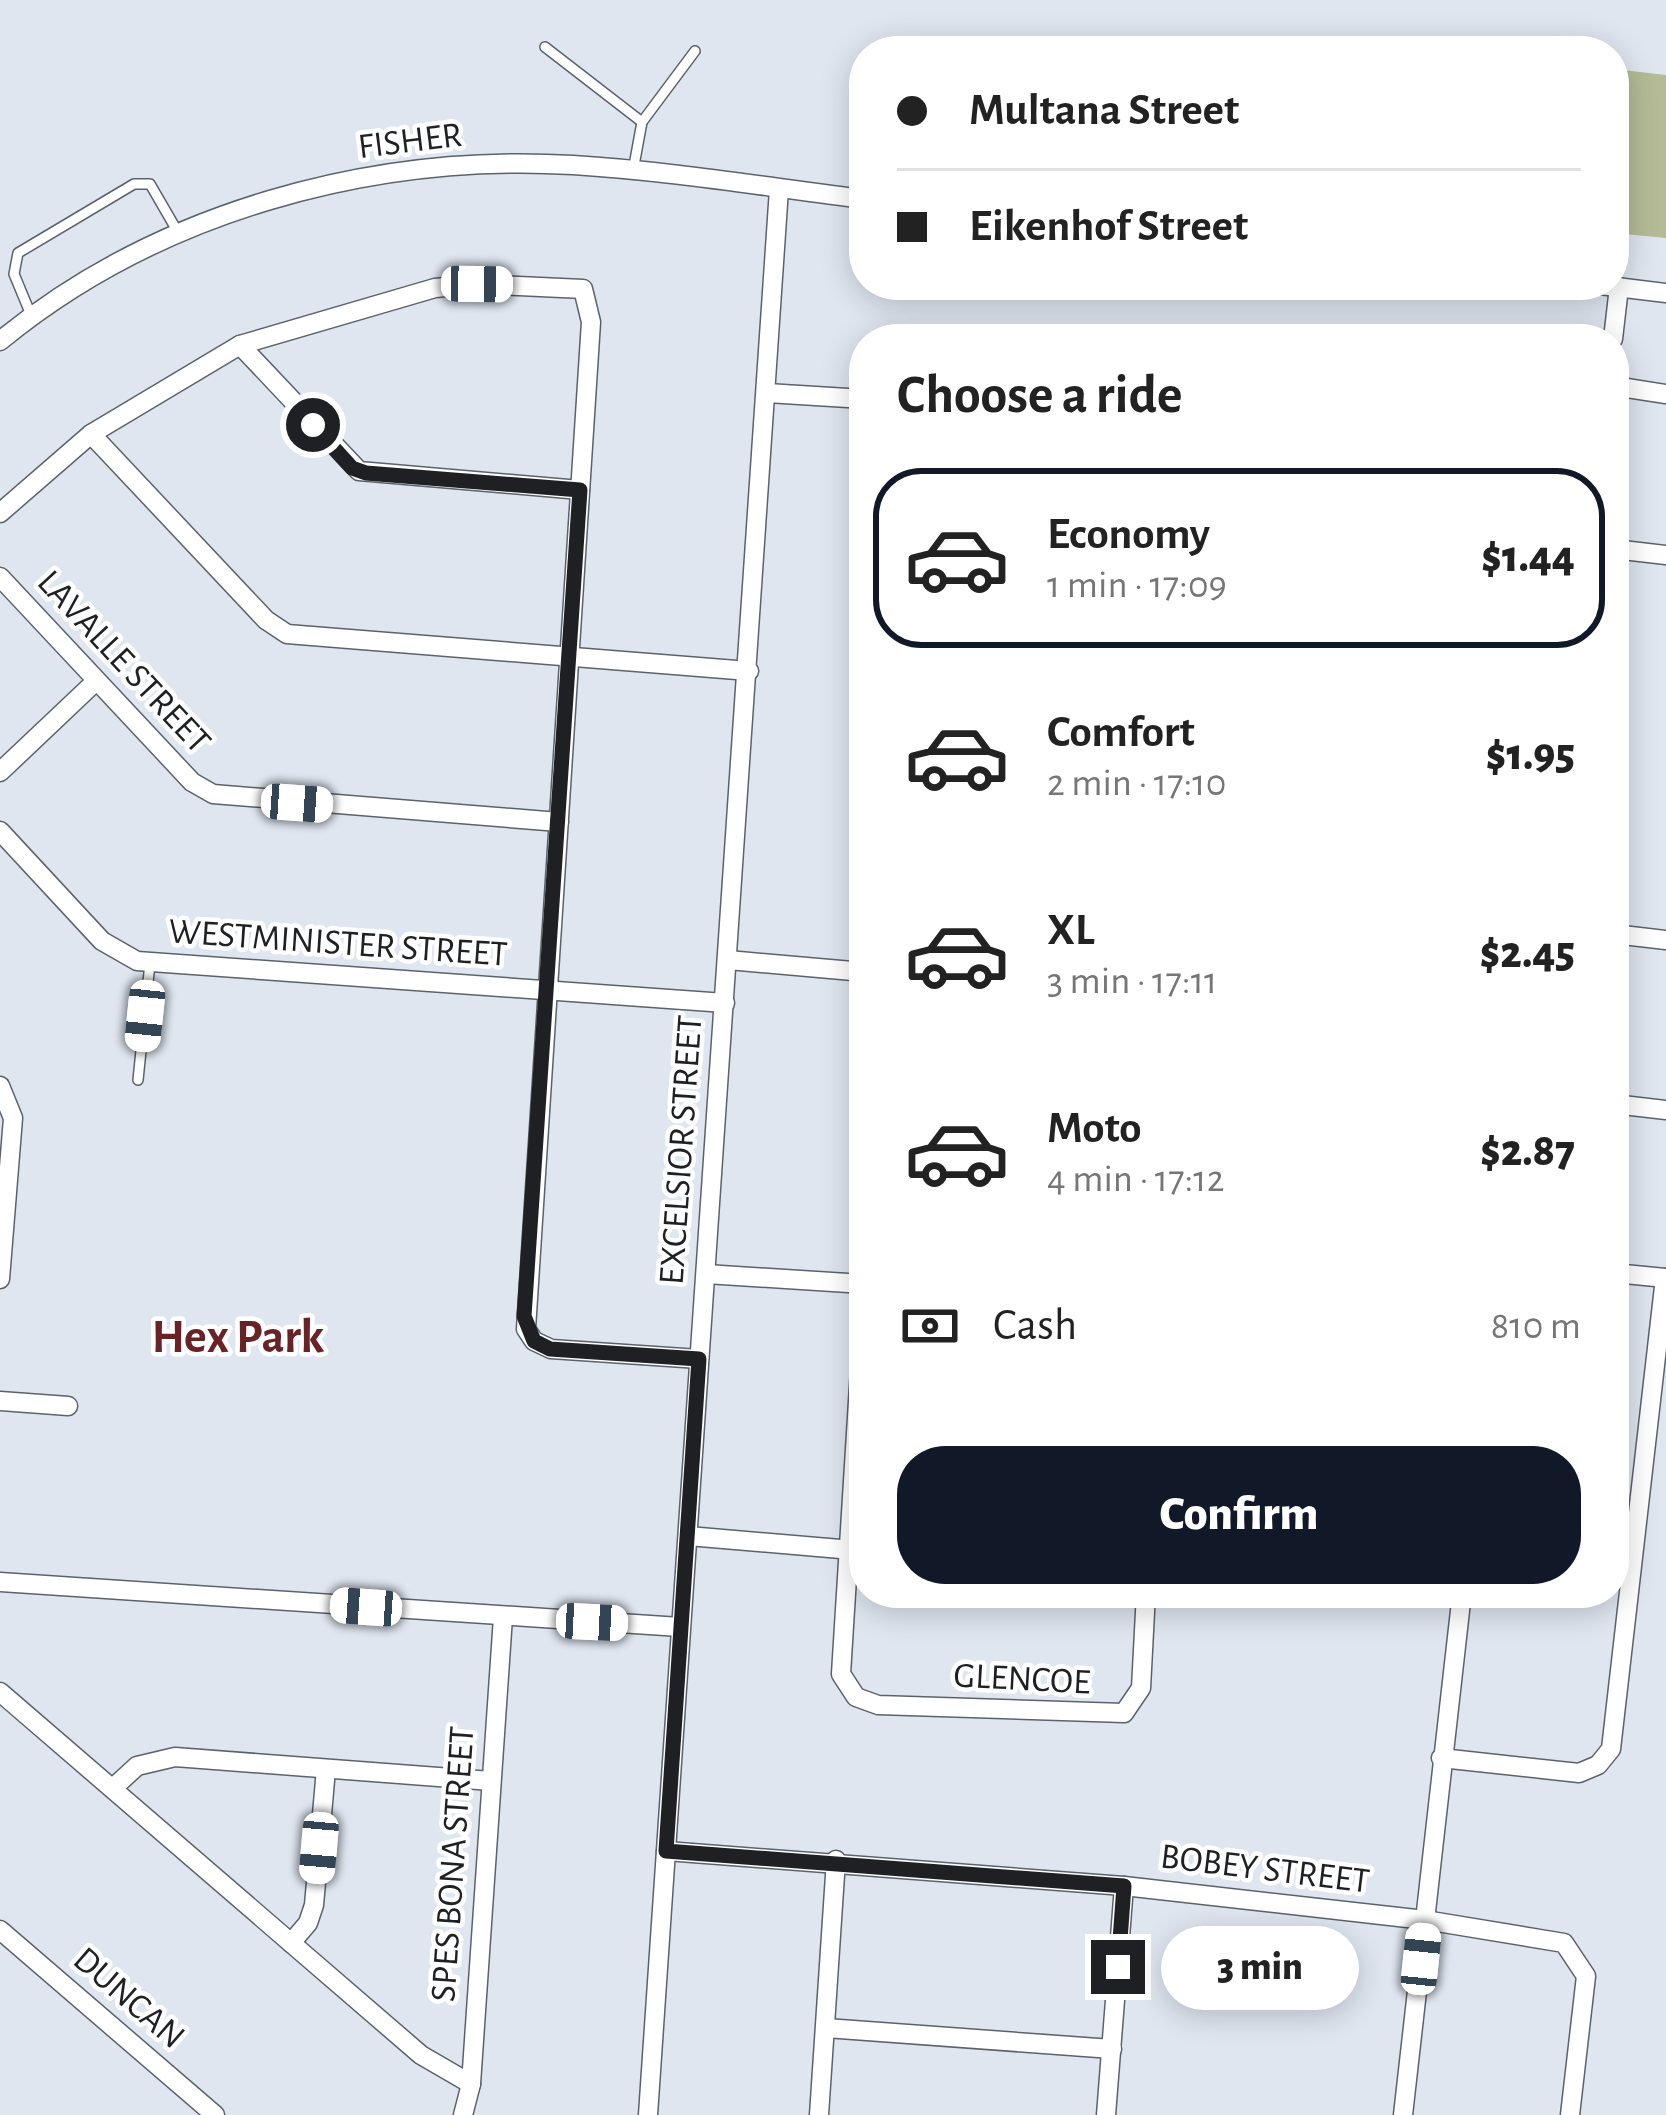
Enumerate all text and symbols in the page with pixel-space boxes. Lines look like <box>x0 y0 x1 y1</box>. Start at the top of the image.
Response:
text: Multana Street <box>969 88 1239 133</box>
street label: FISHER <box>356 117 464 165</box>
text: Eikenhof Street <box>969 204 1248 249</box>
car <box>441 265 513 303</box>
text: Choose a ride <box>897 369 1183 423</box>
route start <box>286 398 340 452</box>
icon: car <box>903 504 1011 612</box>
text: Economy <box>1047 512 1210 557</box>
text: $1.44 <box>1481 535 1575 580</box>
street label: LAVALLE STREET <box>31 564 217 760</box>
text: 1 min · 17:09 <box>1047 566 1227 605</box>
icon: car <box>903 702 1011 810</box>
text: Comfort <box>1047 710 1195 755</box>
text: $1.95 <box>1486 733 1575 778</box>
text: 2 min · 17:10 <box>1047 764 1226 803</box>
car <box>260 783 334 823</box>
icon: car <box>903 900 1011 1008</box>
text: XL <box>1047 908 1095 953</box>
street label: WESTMINISTER STREET <box>167 913 509 973</box>
text: $2.45 <box>1480 931 1575 976</box>
text: 3 min · 17:11 <box>1047 962 1218 1001</box>
car <box>123 978 167 1054</box>
street label: EXCELSIOR STREET <box>654 1014 708 1286</box>
icon: car <box>903 1098 1011 1206</box>
text: Moto <box>1047 1106 1142 1151</box>
text: $2.87 <box>1480 1129 1575 1174</box>
text: 4 min · 17:12 <box>1047 1160 1225 1199</box>
icon: cash <box>897 1293 963 1359</box>
text: Cash <box>993 1303 1077 1348</box>
text: 810 m <box>1491 1307 1581 1346</box>
district label: Hex Park <box>152 1314 325 1362</box>
button: Confirm <box>897 1446 1581 1584</box>
car <box>329 1587 403 1627</box>
car <box>555 1602 629 1642</box>
street label: GLENCOE <box>953 1657 1091 1701</box>
street label: SPES BONA STREET <box>425 1725 481 2003</box>
car <box>298 1811 340 1885</box>
street label: BOBEY STREET <box>1158 1838 1372 1900</box>
car <box>1399 1921 1443 1997</box>
callout: 3 min <box>1160 1925 1358 2009</box>
street label: DUNCAN <box>67 1940 191 2056</box>
route end <box>1091 1940 1145 1994</box>
text: 3 min <box>1217 1948 1303 1987</box>

